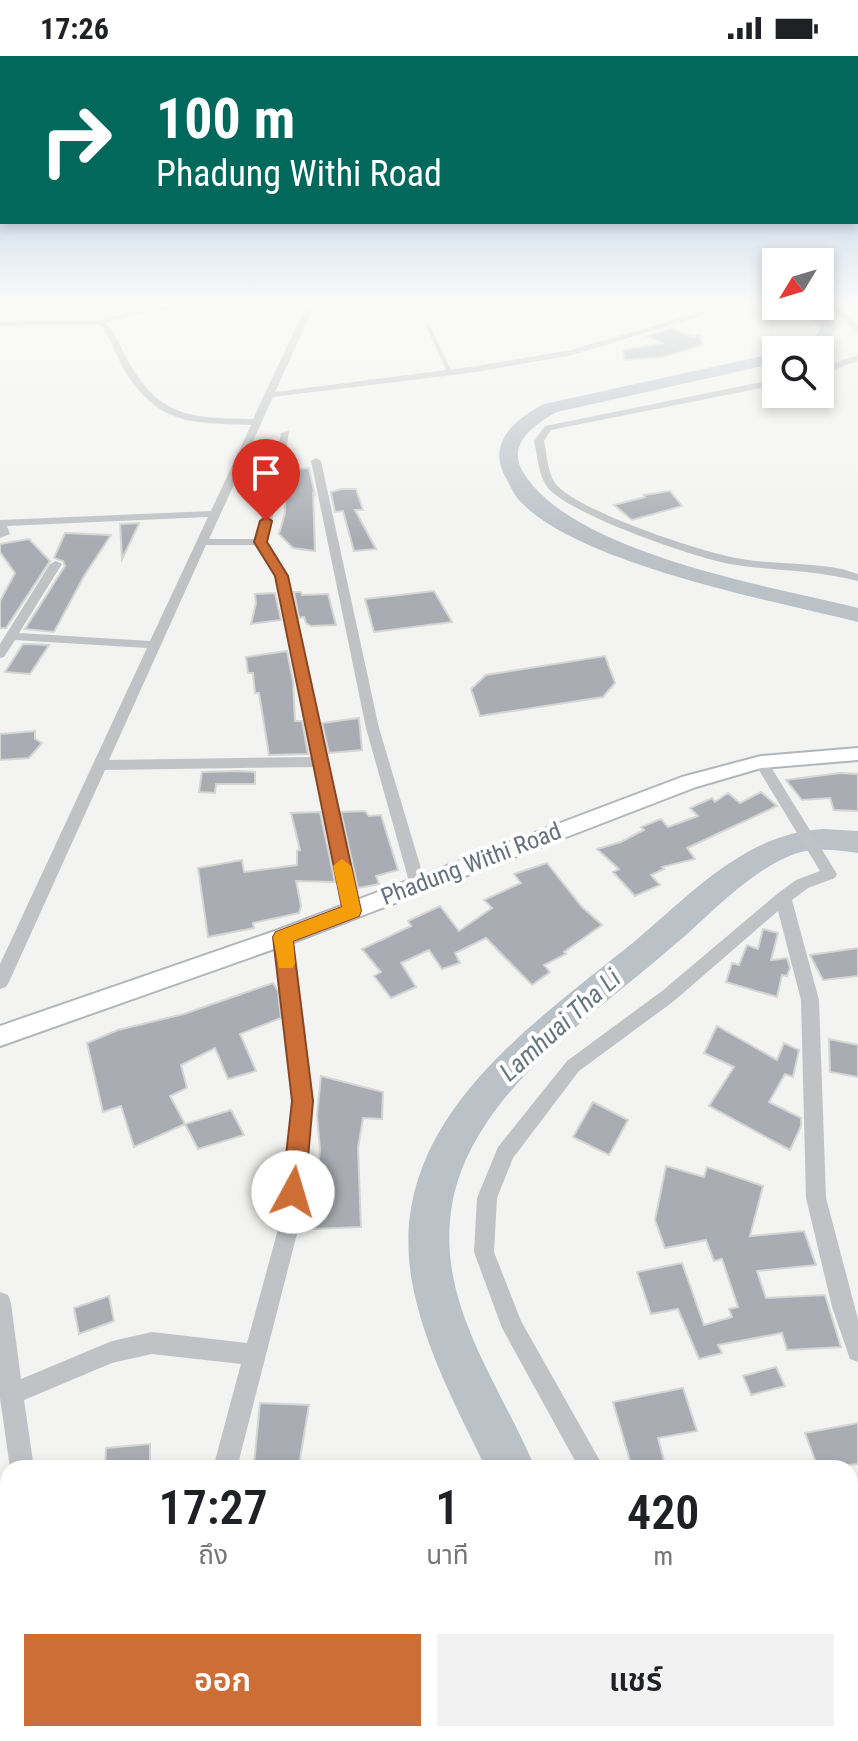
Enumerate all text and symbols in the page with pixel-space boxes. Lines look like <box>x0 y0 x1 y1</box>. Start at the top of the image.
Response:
text: 17:26 <box>40 11 109 46</box>
text: 100 m <box>156 86 295 152</box>
icon: right <box>24 88 128 192</box>
text: Phadung Withi Road <box>156 153 442 195</box>
north arrow <box>762 248 834 320</box>
map controls <box>762 248 834 408</box>
button: search <box>762 336 834 408</box>
pin <box>232 439 300 521</box>
icon: arrive <box>244 451 288 495</box>
street label: Phadung Withi Road <box>377 817 565 911</box>
water label: Lamhuai Tha Li <box>494 963 627 1087</box>
position arrow <box>251 1150 335 1234</box>
text: 17:27 <box>159 1479 268 1536</box>
text: 1 <box>435 1479 459 1536</box>
text: 420 <box>627 1484 700 1541</box>
text: ถึง <box>198 1540 228 1570</box>
text: นาที <box>426 1540 469 1570</box>
text: m <box>654 1541 673 1571</box>
button: ออก <box>24 1634 421 1726</box>
button: แชร์ <box>437 1634 834 1726</box>

